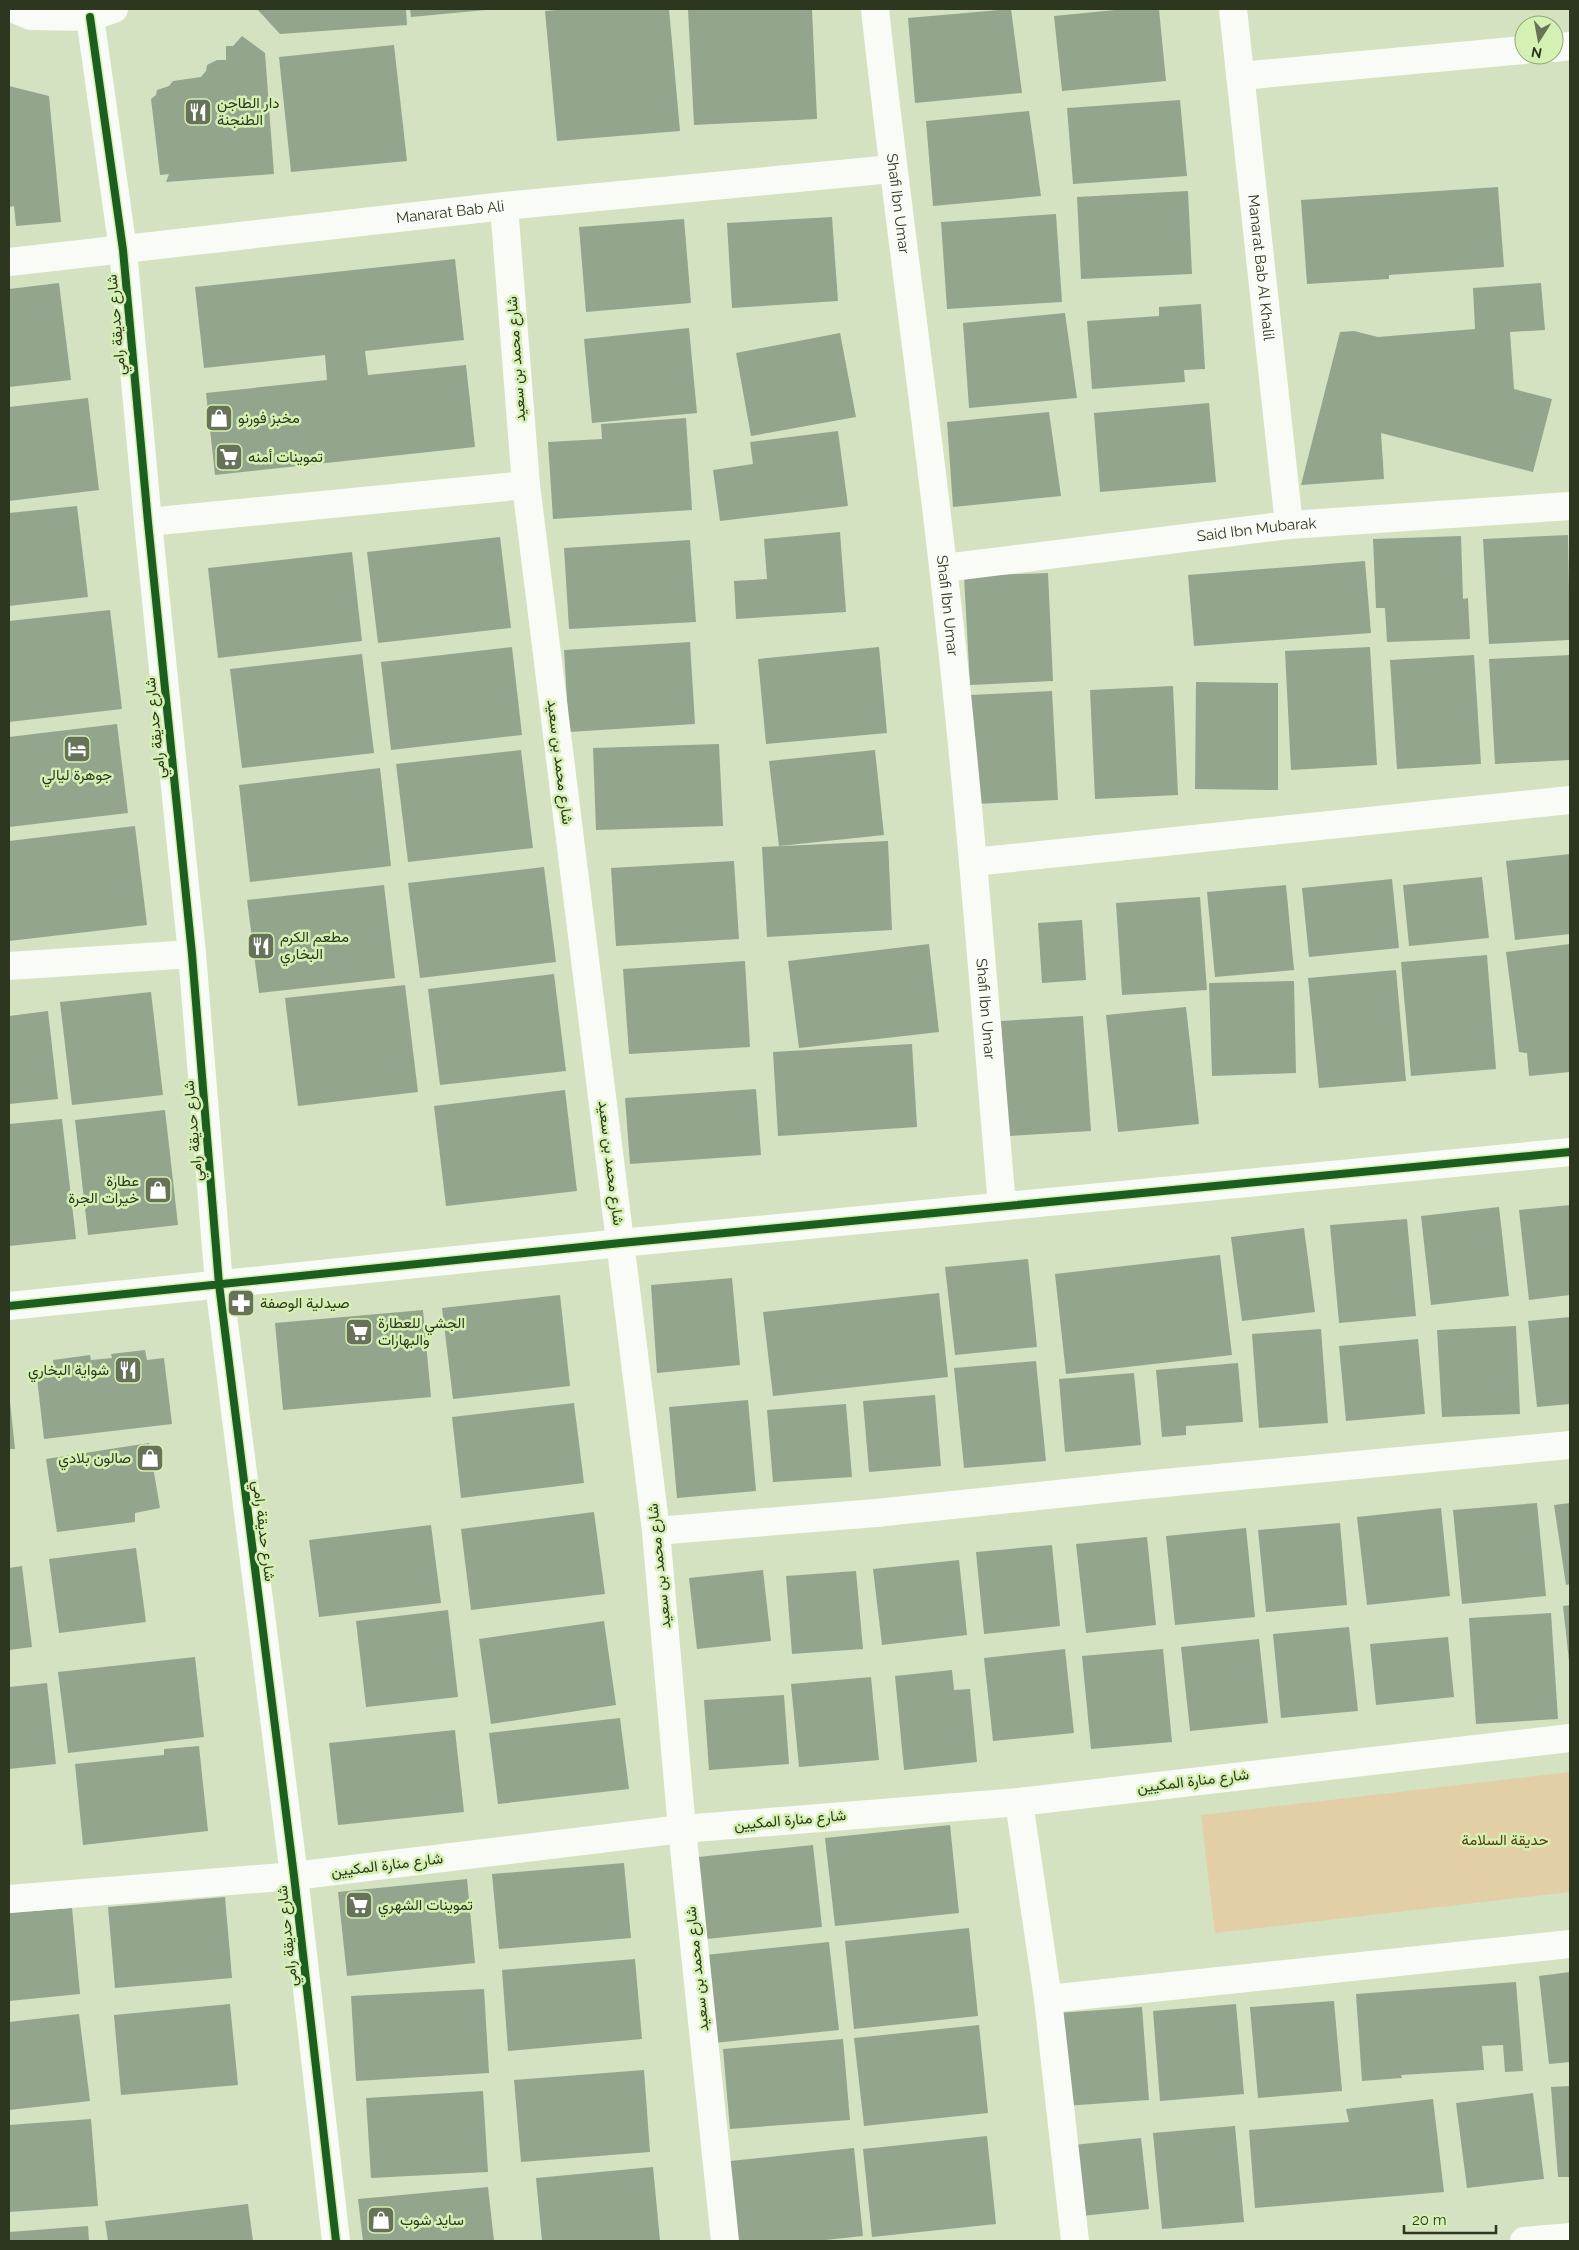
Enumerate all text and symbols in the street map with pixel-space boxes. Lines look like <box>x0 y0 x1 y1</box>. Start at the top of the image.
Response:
north arrow <box>1514 15 1564 65</box>
text: N <box>1530 44 1543 62</box>
place label: دار الطاجن الطنجنة <box>217 94 279 129</box>
restaurant icon: دار الطاجن الطنجنة <box>183 97 213 127</box>
street label: Shafi Ibn Umar <box>883 152 913 256</box>
street label: Manarat Bab Al Khalil <box>1244 193 1278 342</box>
street label: Manarat Bab Ali <box>395 197 505 227</box>
street label: شارع حديقة رامي <box>103 273 133 376</box>
street label: شارع محمد بن سعيد <box>503 295 531 422</box>
shop icon: مخبز فورنو <box>204 403 234 433</box>
place label: مخبز فورنو <box>238 409 300 427</box>
supermarket icon: تموينات أمنه <box>214 442 244 472</box>
place label: تموينات أمنه <box>248 448 323 466</box>
street label: Said Ibn Mubarak <box>1196 514 1317 545</box>
street label: Shafi Ibn Umar <box>933 554 962 658</box>
street label: شارع حديقة رامي <box>141 676 173 779</box>
street label: شارع محمد بن سعيد <box>541 699 577 826</box>
hotel icon: جوهرة ليالي <box>62 734 92 764</box>
place label: جوهرة ليالي <box>42 766 112 788</box>
place label: مطعم الكرم البخاري <box>280 928 349 967</box>
restaurant icon: مطعم الكرم البخاري <box>246 931 276 961</box>
street label: Shafi Ibn Umar <box>972 958 999 1061</box>
street label: شارع حديقة رامي <box>180 1079 210 1182</box>
street label: شارع محمد بن سعيد <box>592 1100 628 1227</box>
place label: عطارة خيرات الجرة <box>68 1172 139 1207</box>
shop icon: عطارة خيرات الجرة <box>143 1175 173 1205</box>
pharmacy icon: صيدلية الوصفة <box>226 1288 256 1318</box>
place label: صيدلية الوصفة <box>260 1294 350 1312</box>
place label: الجشي للعطارة والبهارات <box>378 1314 465 1349</box>
supermarket icon: الجشي للعطارة والبهارات <box>344 1317 374 1347</box>
restaurant icon: شواية البخاري <box>113 1355 143 1385</box>
place label: شواية البخاري <box>28 1361 109 1383</box>
shop icon: صالون بلادي <box>135 1443 165 1473</box>
place label: صالون بلادي <box>58 1449 131 1471</box>
street label: شارع حديقة رامي <box>245 1480 279 1583</box>
street label: شارع محمد بن سعيد <box>643 1502 676 1629</box>
street label: شارع منارة المكيين <box>1136 1765 1250 1799</box>
street label: شارع منارة المكيين <box>733 1806 847 1836</box>
park label: حديقة السلامة <box>1461 1831 1549 1849</box>
street label: شارع منارة المكيين <box>330 1849 444 1883</box>
street label: شارع حديقة رامي <box>273 1884 305 1987</box>
supermarket icon: تموينات الشهري <box>344 1890 374 1920</box>
place label: تموينات الشهري <box>378 1896 473 1918</box>
street label: شارع محمد بن سعيد <box>681 1905 714 2032</box>
scale bar <box>1404 2202 1496 2234</box>
shop icon: سايد شوب <box>366 2205 396 2235</box>
place label: سايد شوب <box>400 2211 464 2229</box>
text: 20 m <box>1412 2211 1447 2229</box>

